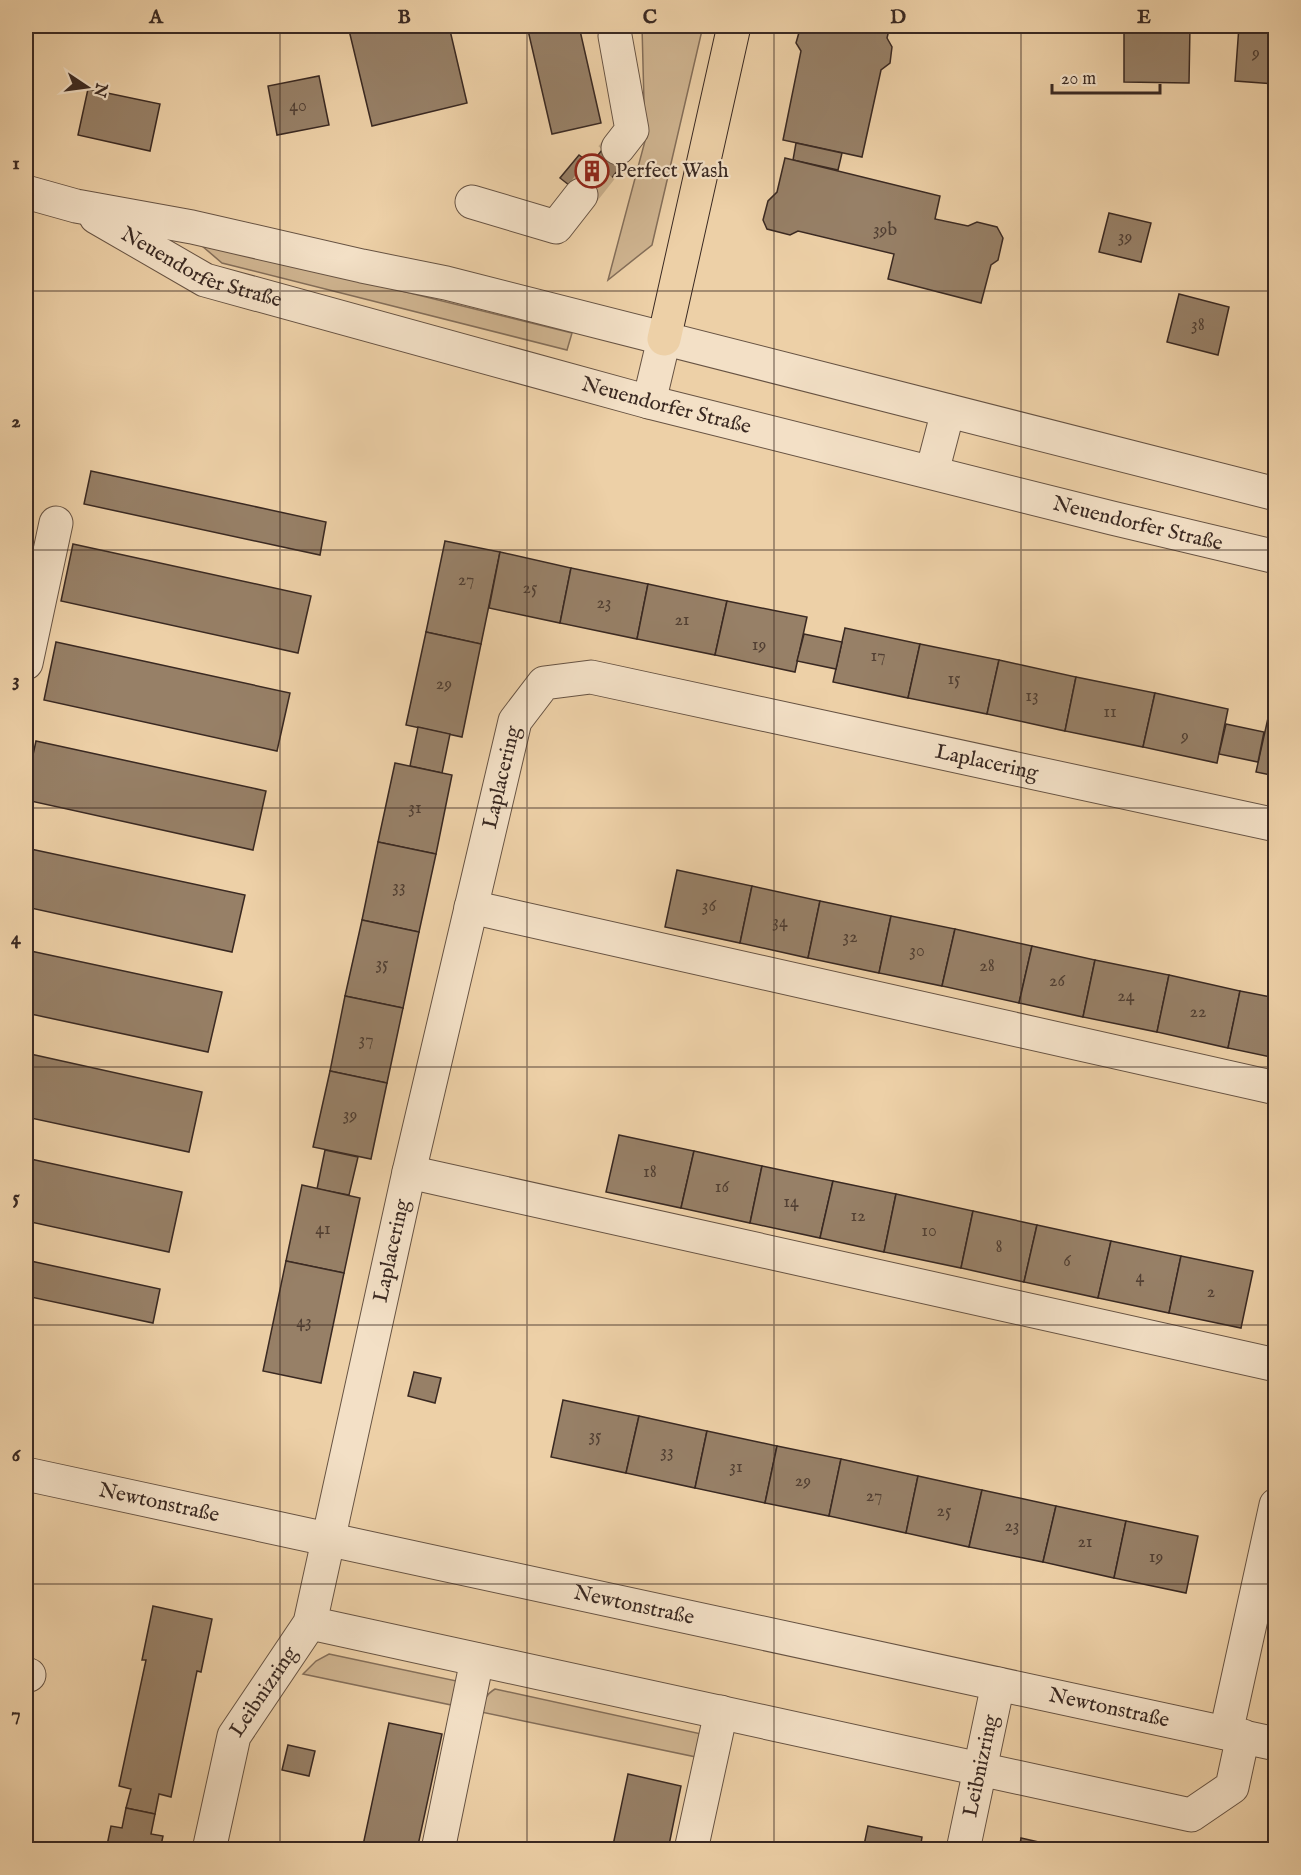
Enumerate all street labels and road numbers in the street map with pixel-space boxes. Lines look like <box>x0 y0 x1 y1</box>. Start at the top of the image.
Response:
street label: Neuendorfer Straße <box>116 221 285 314</box>
street label: Neuendorfer Straße <box>579 371 754 441</box>
street label: Neuendorfer Straße <box>1050 490 1226 557</box>
street label: Laplacering <box>477 723 527 831</box>
street label: Laplacering <box>933 738 1041 787</box>
street label: Laplacering <box>367 1196 416 1305</box>
street label: Newtonstraße <box>96 1477 222 1529</box>
street label: Newtonstraße <box>571 1579 697 1632</box>
street label: Leibnizring <box>224 1641 304 1742</box>
street label: Newtonstraße <box>1046 1682 1172 1734</box>
street label: Leibnizring <box>957 1712 1005 1819</box>

